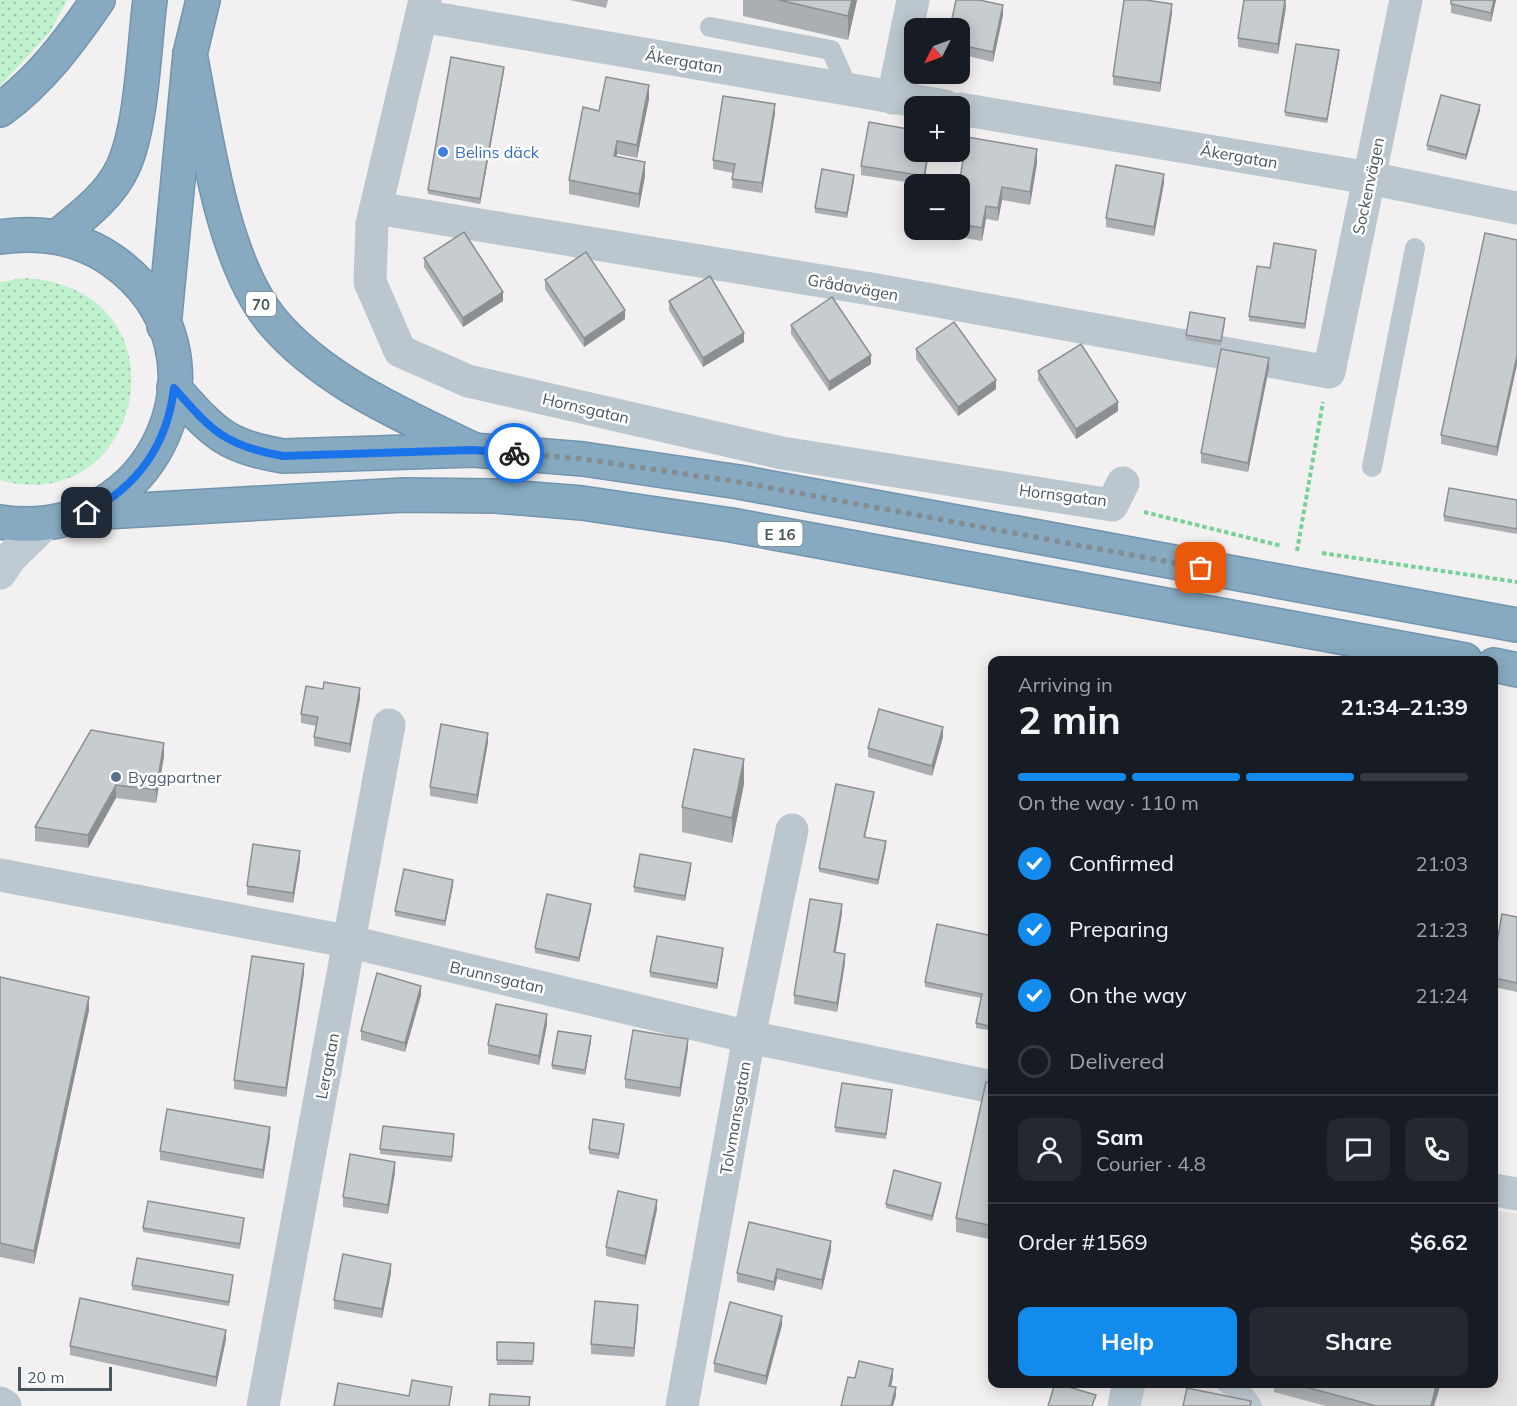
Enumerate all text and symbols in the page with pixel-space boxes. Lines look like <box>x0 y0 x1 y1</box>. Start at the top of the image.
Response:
north arrow <box>904 18 970 84</box>
map controls <box>904 18 970 240</box>
street label: Åkergatan <box>644 44 724 78</box>
button: + <box>904 96 970 162</box>
street label: Sockenvägen <box>1348 136 1388 236</box>
street label: Åkergatan <box>1199 139 1279 173</box>
place label: Belins däck <box>455 142 540 162</box>
marker: Belins däck <box>436 145 450 159</box>
button: − <box>904 174 970 240</box>
street label: Grådavägen <box>806 269 900 305</box>
road number: 70 <box>246 292 276 316</box>
street label: Hornsgatan <box>541 388 631 428</box>
courier <box>484 423 544 483</box>
icon: bike <box>498 437 531 470</box>
street label: Hornsgatan <box>1018 480 1108 510</box>
pin <box>61 487 112 538</box>
icon: home <box>70 496 103 529</box>
road number: E 16 <box>758 522 802 546</box>
pin <box>1175 542 1226 593</box>
icon: bag <box>1184 551 1217 584</box>
text: Arriving in <box>1018 672 1113 697</box>
text: 21:34–21:39 <box>1340 693 1468 721</box>
text: 2 min <box>1018 695 1121 744</box>
place label: Byggpartner <box>128 767 222 787</box>
marker: Byggpartner <box>109 770 123 784</box>
text: On the way · 110 m <box>1018 790 1199 815</box>
icon: check <box>1018 847 1051 880</box>
text: Confirmed <box>1069 849 1174 877</box>
text: 21:03 <box>1415 851 1468 876</box>
icon: check <box>1018 913 1051 946</box>
text: Preparing <box>1069 915 1169 943</box>
text: 21:23 <box>1415 917 1468 942</box>
street label: Brunnsgatan <box>448 956 546 998</box>
icon: check <box>1018 979 1051 1012</box>
text: On the way <box>1069 981 1187 1009</box>
text: 21:24 <box>1415 983 1468 1008</box>
street label: Lergatan <box>311 1031 343 1101</box>
text: Delivered <box>1069 1047 1164 1075</box>
street label: Tolvmansgatan <box>715 1060 755 1176</box>
button: person <box>1018 1118 1081 1181</box>
button: chat <box>1327 1118 1390 1181</box>
button: phone <box>1405 1118 1468 1181</box>
text: Sam <box>1096 1123 1144 1151</box>
text: Courier · 4.8 <box>1096 1151 1206 1176</box>
text: Order #1569 <box>1018 1228 1148 1256</box>
text: $6.62 <box>1410 1228 1468 1256</box>
button: Help <box>1018 1307 1237 1376</box>
button: Share <box>1249 1307 1468 1376</box>
scale bar <box>18 1364 112 1392</box>
text: 20 m <box>27 1367 64 1387</box>

